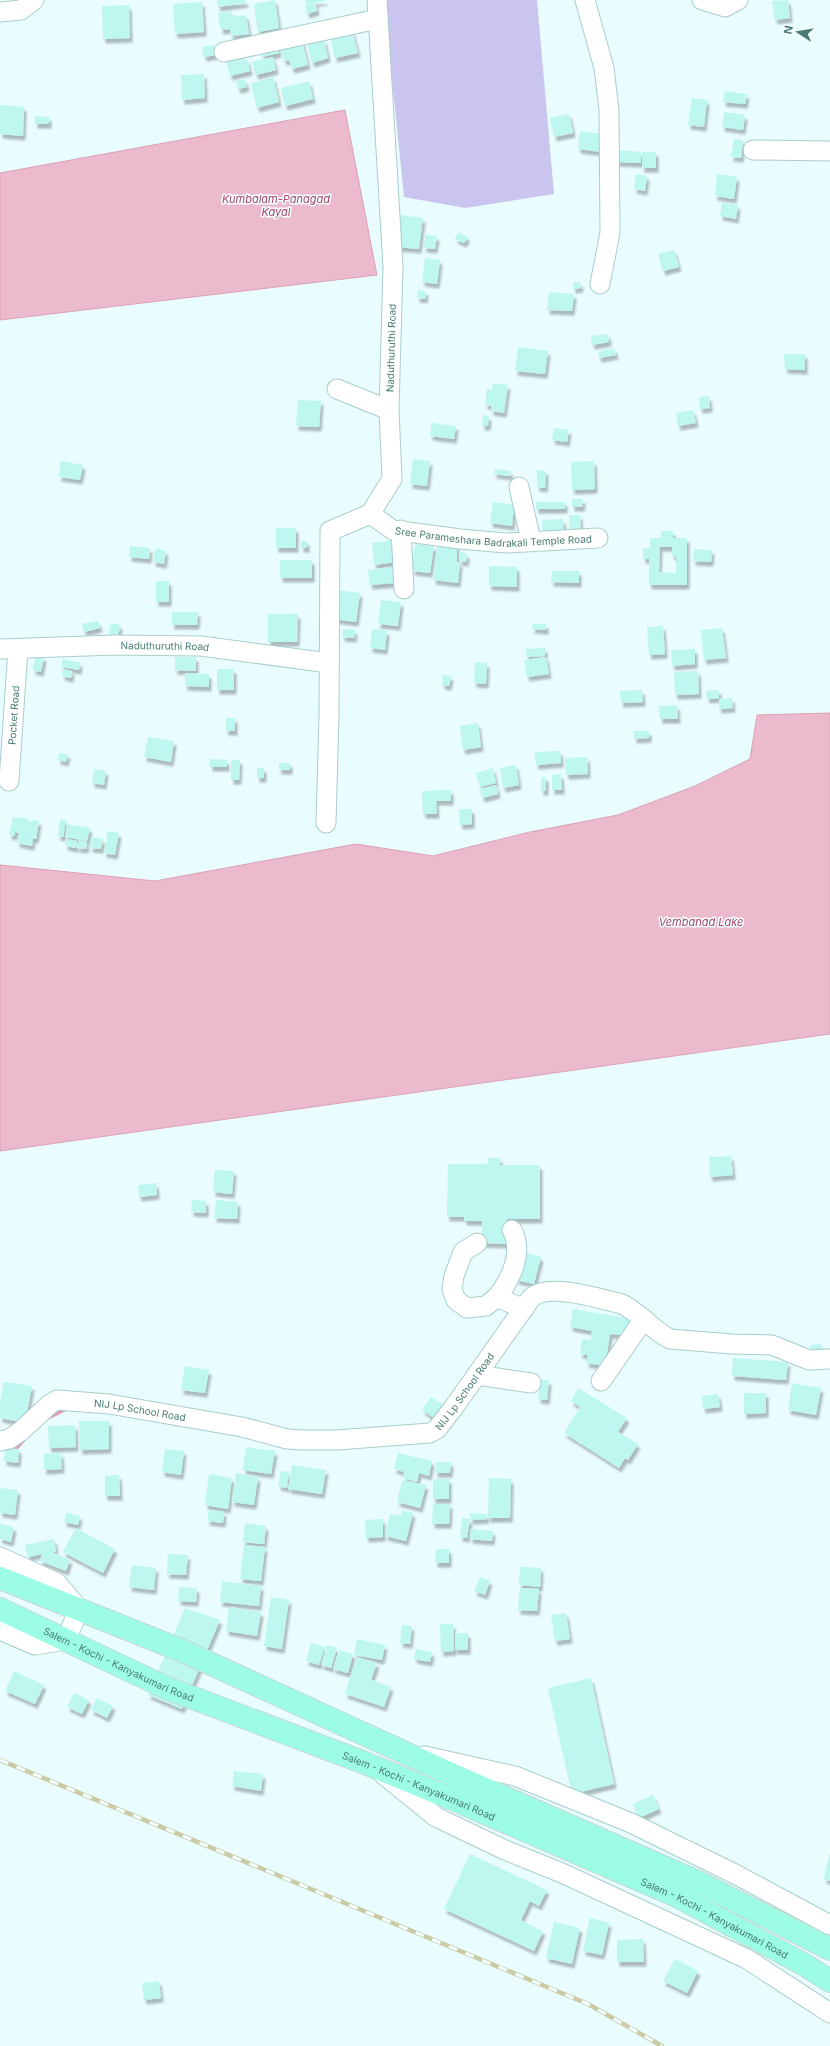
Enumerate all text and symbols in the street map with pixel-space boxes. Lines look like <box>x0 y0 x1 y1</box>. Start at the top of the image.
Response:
north arrow <box>778 12 818 52</box>
text: N <box>780 24 796 35</box>
water label: Kumbalam-Panagad Kayal <box>222 192 330 219</box>
street label: Naduthuruthi Road <box>383 303 398 392</box>
street label: Sree Parameshara Badrakali Temple Road <box>394 524 592 549</box>
street label: Naduthuruthi Road <box>121 639 210 653</box>
street label: Pocket Road <box>5 685 21 745</box>
water label: Vembanad Lake <box>659 915 743 929</box>
street label: NIJ Lp School Road <box>432 1350 497 1433</box>
street label: NIJ Lp School Road <box>94 1397 187 1423</box>
street label: Salem - Kochi - Kanyakumari Road <box>42 1624 196 1704</box>
street label: Salem - Kochi - Kanyakumari Road <box>341 1749 497 1823</box>
street label: Salem - Kochi - Kanyakumari Road <box>639 1875 790 1961</box>

